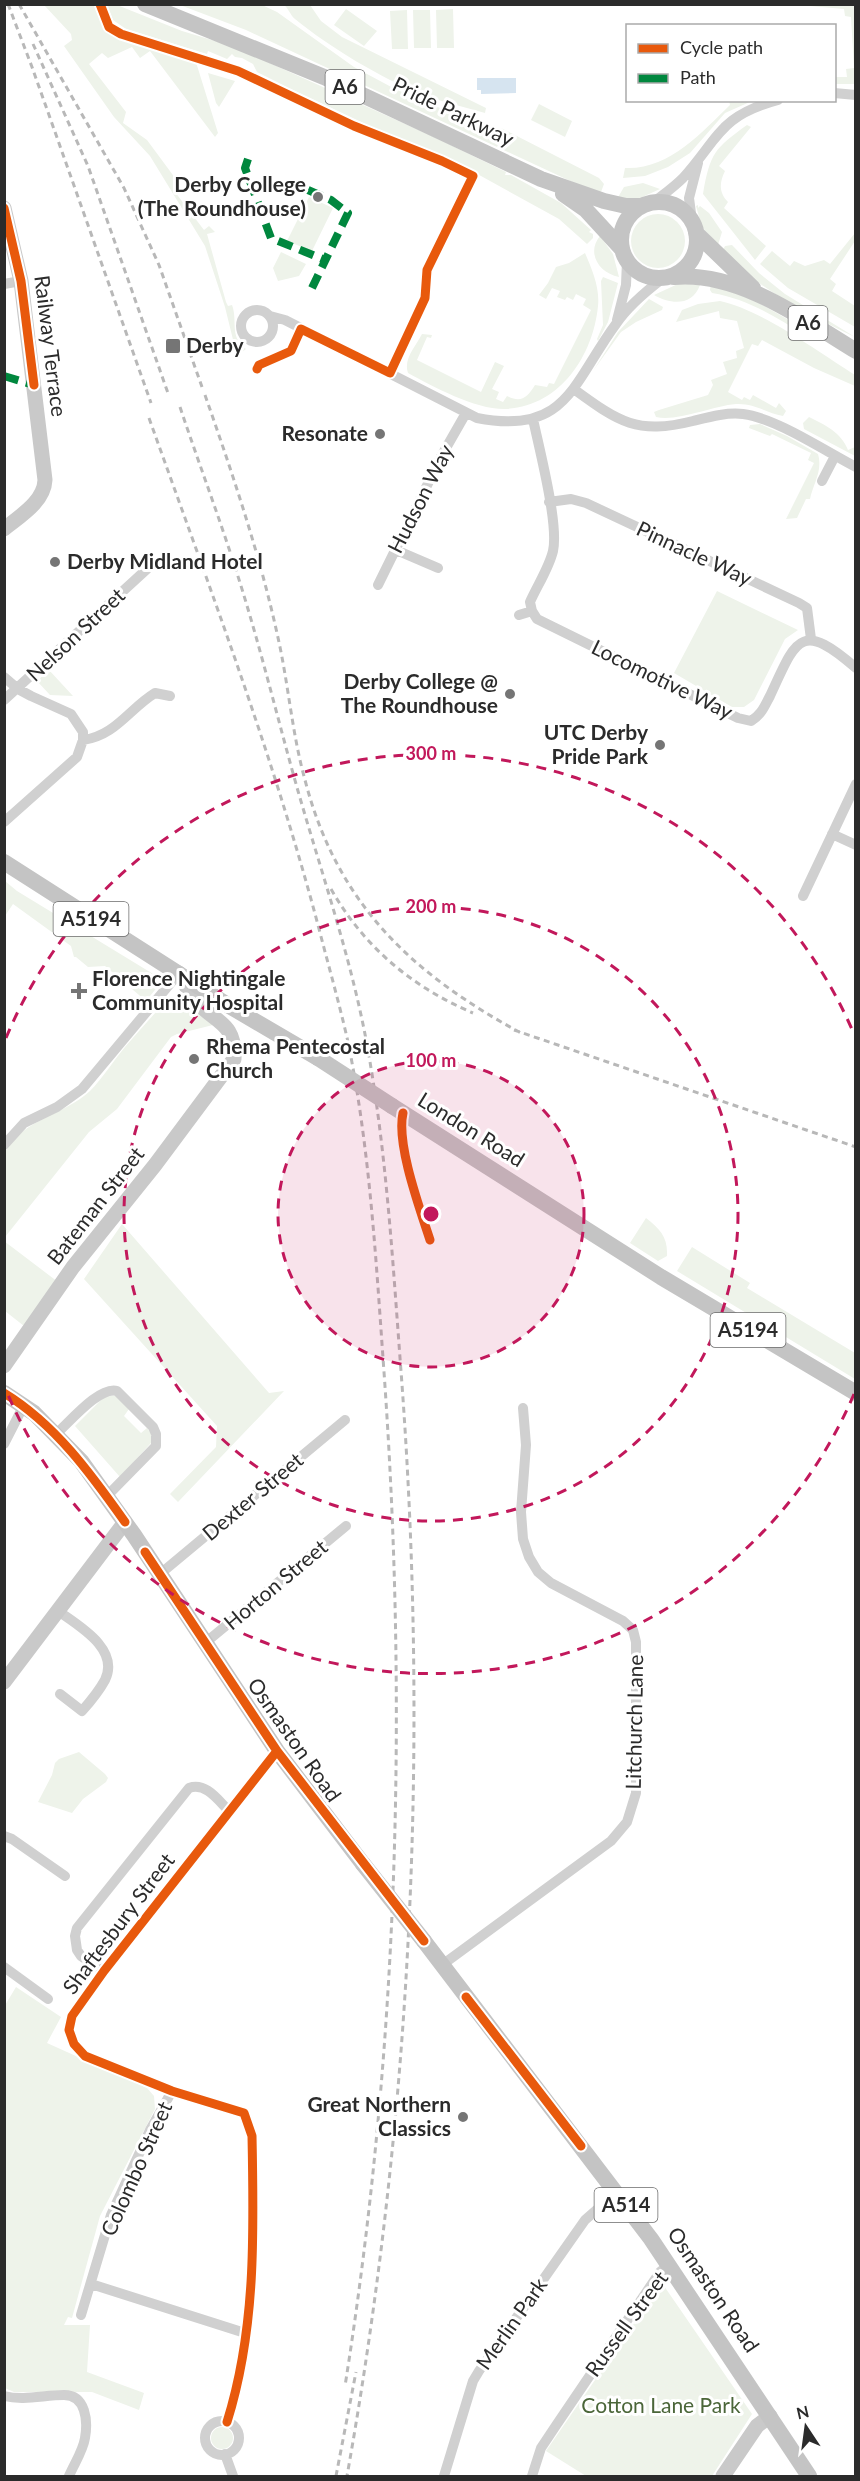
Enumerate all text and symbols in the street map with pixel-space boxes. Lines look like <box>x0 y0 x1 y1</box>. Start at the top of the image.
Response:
legend <box>626 24 836 102</box>
text: Cycle path <box>680 36 763 58</box>
text: Path <box>680 66 716 88</box>
road number: A6 <box>326 70 364 104</box>
street label: Pride Parkway <box>389 71 518 151</box>
place label: Derby College (The Roundhouse) <box>138 171 306 220</box>
marker: Derby College (The Roundhouse) <box>311 190 325 204</box>
street label: Railway Terrace <box>30 274 73 418</box>
road number: A6 <box>788 306 828 340</box>
place label: Derby <box>186 332 244 357</box>
marker: Derby <box>164 337 182 355</box>
place label: Resonate <box>281 420 368 445</box>
marker: Resonate <box>373 427 387 441</box>
street label: Hudson Way <box>382 440 458 557</box>
street label: Pinnacle Way <box>633 515 756 590</box>
place label: Derby Midland Hotel <box>67 548 263 573</box>
marker: Derby Midland Hotel <box>48 555 62 569</box>
street label: Nelson Street <box>21 582 130 686</box>
street label: Locomotive Way <box>588 634 737 724</box>
place label: Derby College @ The Roundhouse <box>341 668 498 717</box>
marker: Derby College @ The Roundhouse <box>503 687 517 701</box>
place label: UTC Derby Pride Park <box>544 719 649 768</box>
marker: UTC Derby Pride Park <box>653 738 667 752</box>
text: 300 m <box>406 742 456 764</box>
text: 200 m <box>406 895 456 917</box>
road number: A5194 <box>54 902 128 936</box>
place label: Florence Nightingale Community Hospital <box>92 965 286 1014</box>
marker: Florence Nightingale Community Hospital <box>70 982 88 1000</box>
place label: Rhema Pentecostal Church <box>206 1033 385 1082</box>
text: 100 m <box>406 1049 456 1071</box>
marker: Rhema Pentecostal Church <box>187 1052 201 1066</box>
street label: London Road <box>414 1086 530 1171</box>
street label: Bateman Street <box>41 1141 149 1269</box>
centre of rings <box>421 1204 441 1224</box>
road number: A5194 <box>710 1313 786 1347</box>
street label: Dexter Street <box>197 1446 308 1545</box>
street label: Horton Street <box>218 1533 332 1634</box>
street label: Litchurch Lane <box>620 1654 647 1790</box>
street label: Osmaston Road <box>243 1672 347 1806</box>
street label: Shaftesbury Street <box>57 1847 179 1998</box>
place label: Great Northern Classics <box>307 2091 451 2140</box>
street label: Colombo Street <box>95 2097 177 2239</box>
marker: Great Northern Classics <box>456 2110 470 2124</box>
road number: A514 <box>594 2188 658 2222</box>
street label: Osmaston Road <box>663 2222 765 2357</box>
street label: Russell Street <box>579 2265 673 2381</box>
street label: Merlin Park <box>470 2272 552 2374</box>
park label: Cotton Lane Park <box>581 2392 741 2417</box>
north arrow <box>776 2397 836 2457</box>
text: N <box>794 2401 811 2423</box>

